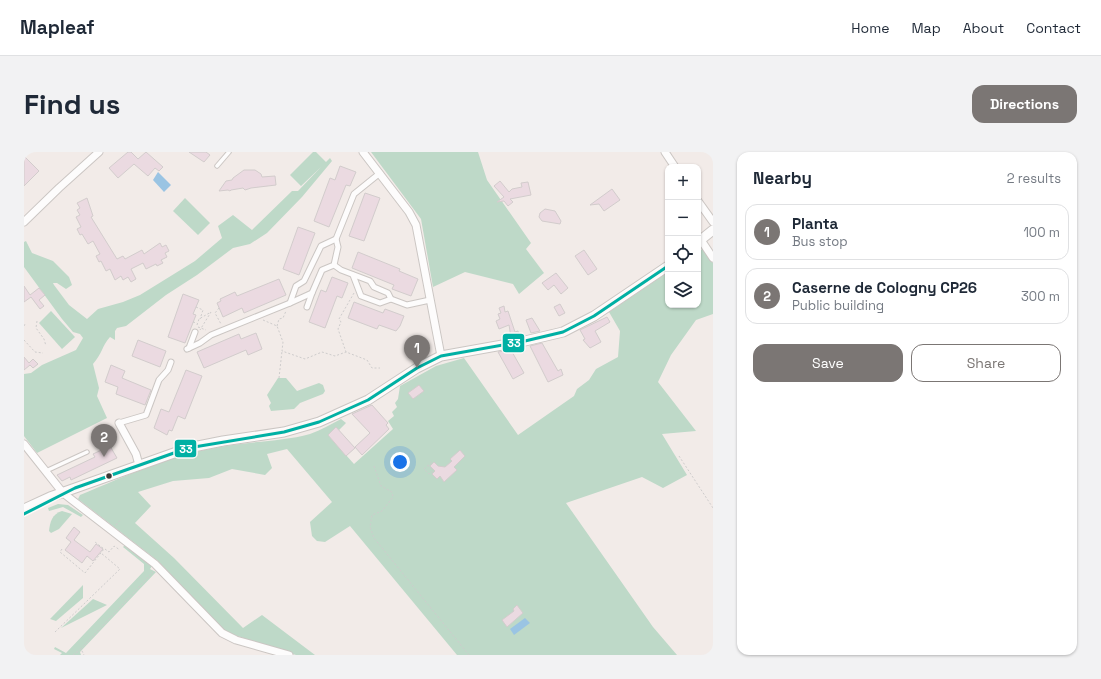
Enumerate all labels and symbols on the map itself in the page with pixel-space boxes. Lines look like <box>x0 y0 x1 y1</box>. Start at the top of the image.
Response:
line badge: 33 <box>502 333 525 353</box>
pin: 1 <box>404 335 430 368</box>
text: 33 <box>507 336 521 350</box>
pin: 2 <box>91 424 117 457</box>
line badge: 33 <box>174 439 197 458</box>
text: 33 <box>179 442 193 456</box>
your location <box>390 452 410 472</box>
unlabelled marker <box>104 471 114 481</box>

